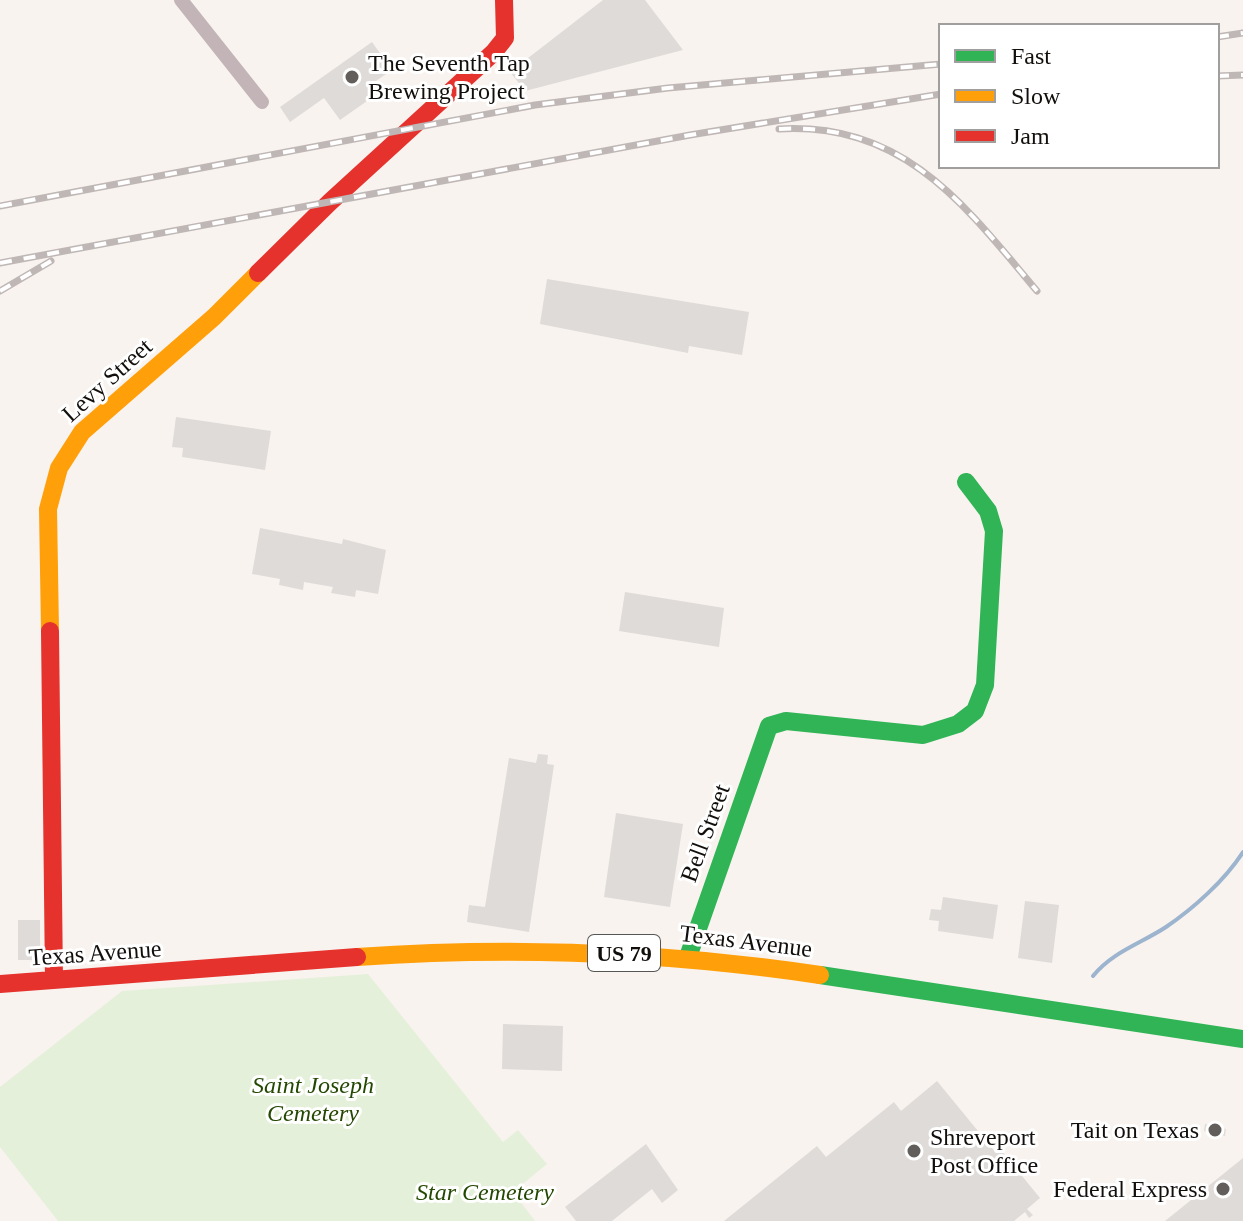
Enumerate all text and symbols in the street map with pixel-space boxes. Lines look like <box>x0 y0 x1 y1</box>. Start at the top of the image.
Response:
legend <box>939 24 1219 168</box>
text: Fast <box>1011 43 1051 69</box>
place label: The Seventh Tap Brewing Project <box>368 50 530 104</box>
marker: The Seventh Tap Brewing Project <box>343 68 361 86</box>
text: Slow <box>1011 83 1061 109</box>
text: Jam <box>1011 123 1050 149</box>
street label: Levy Street <box>57 333 157 427</box>
street label: Bell Street <box>675 780 735 885</box>
street label: Texas Avenue <box>678 920 814 962</box>
street label: Texas Avenue <box>28 935 162 971</box>
road number: US 79 <box>588 935 660 971</box>
park label: Saint Joseph Cemetery <box>252 1072 374 1126</box>
place label: Tait on Texas <box>1071 1117 1199 1143</box>
marker: Tait on Texas <box>1206 1121 1224 1139</box>
place label: Shreveport Post Office <box>930 1124 1038 1178</box>
marker: Shreveport Post Office <box>905 1142 923 1160</box>
place label: Federal Express <box>1053 1176 1207 1202</box>
park label: Star Cemetery <box>416 1179 554 1205</box>
marker: Federal Express <box>1214 1180 1232 1198</box>

